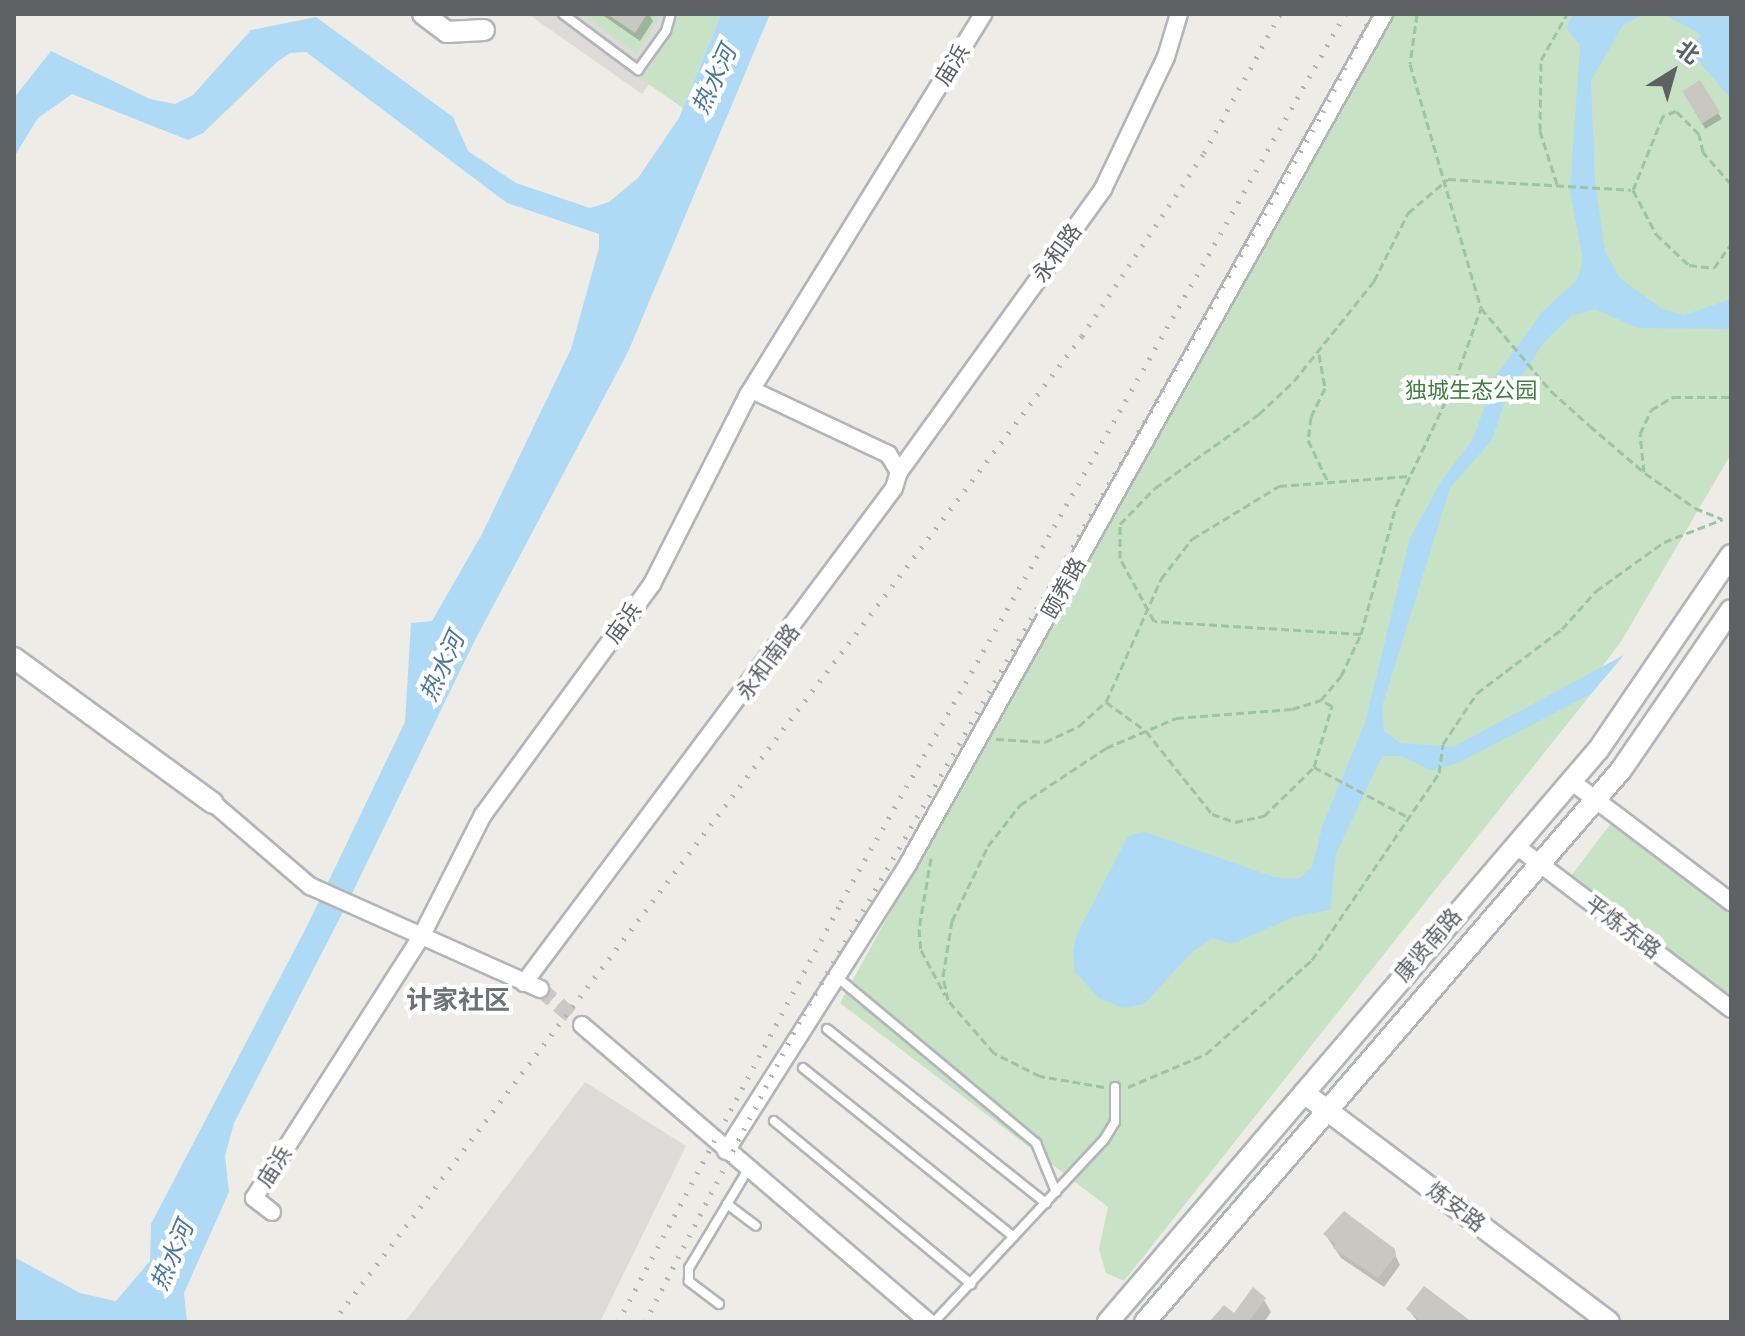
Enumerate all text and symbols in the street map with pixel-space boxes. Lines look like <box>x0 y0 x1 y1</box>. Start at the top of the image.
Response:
north arrow <box>1633 32 1713 112</box>
text: 北 <box>1671 36 1704 69</box>
street label: 庙浜 <box>929 39 975 91</box>
water label: 热水河 <box>687 41 743 119</box>
street label: 永和路 <box>1027 219 1087 287</box>
park label: 独城生态公园 <box>1405 378 1537 404</box>
street label: 颐养路 <box>1036 553 1092 623</box>
street label: 庙浜 <box>599 597 647 649</box>
street label: 永和南路 <box>731 619 805 705</box>
water label: 热水河 <box>415 628 471 706</box>
street label: 平炼东路 <box>1580 890 1666 964</box>
street label: 康贤南路 <box>1389 903 1467 987</box>
district label: 计家社区 <box>406 985 510 1017</box>
street label: 庙浜 <box>251 1141 297 1193</box>
street label: 炼安路 <box>1422 1177 1490 1237</box>
water label: 热水河 <box>146 1217 200 1295</box>

